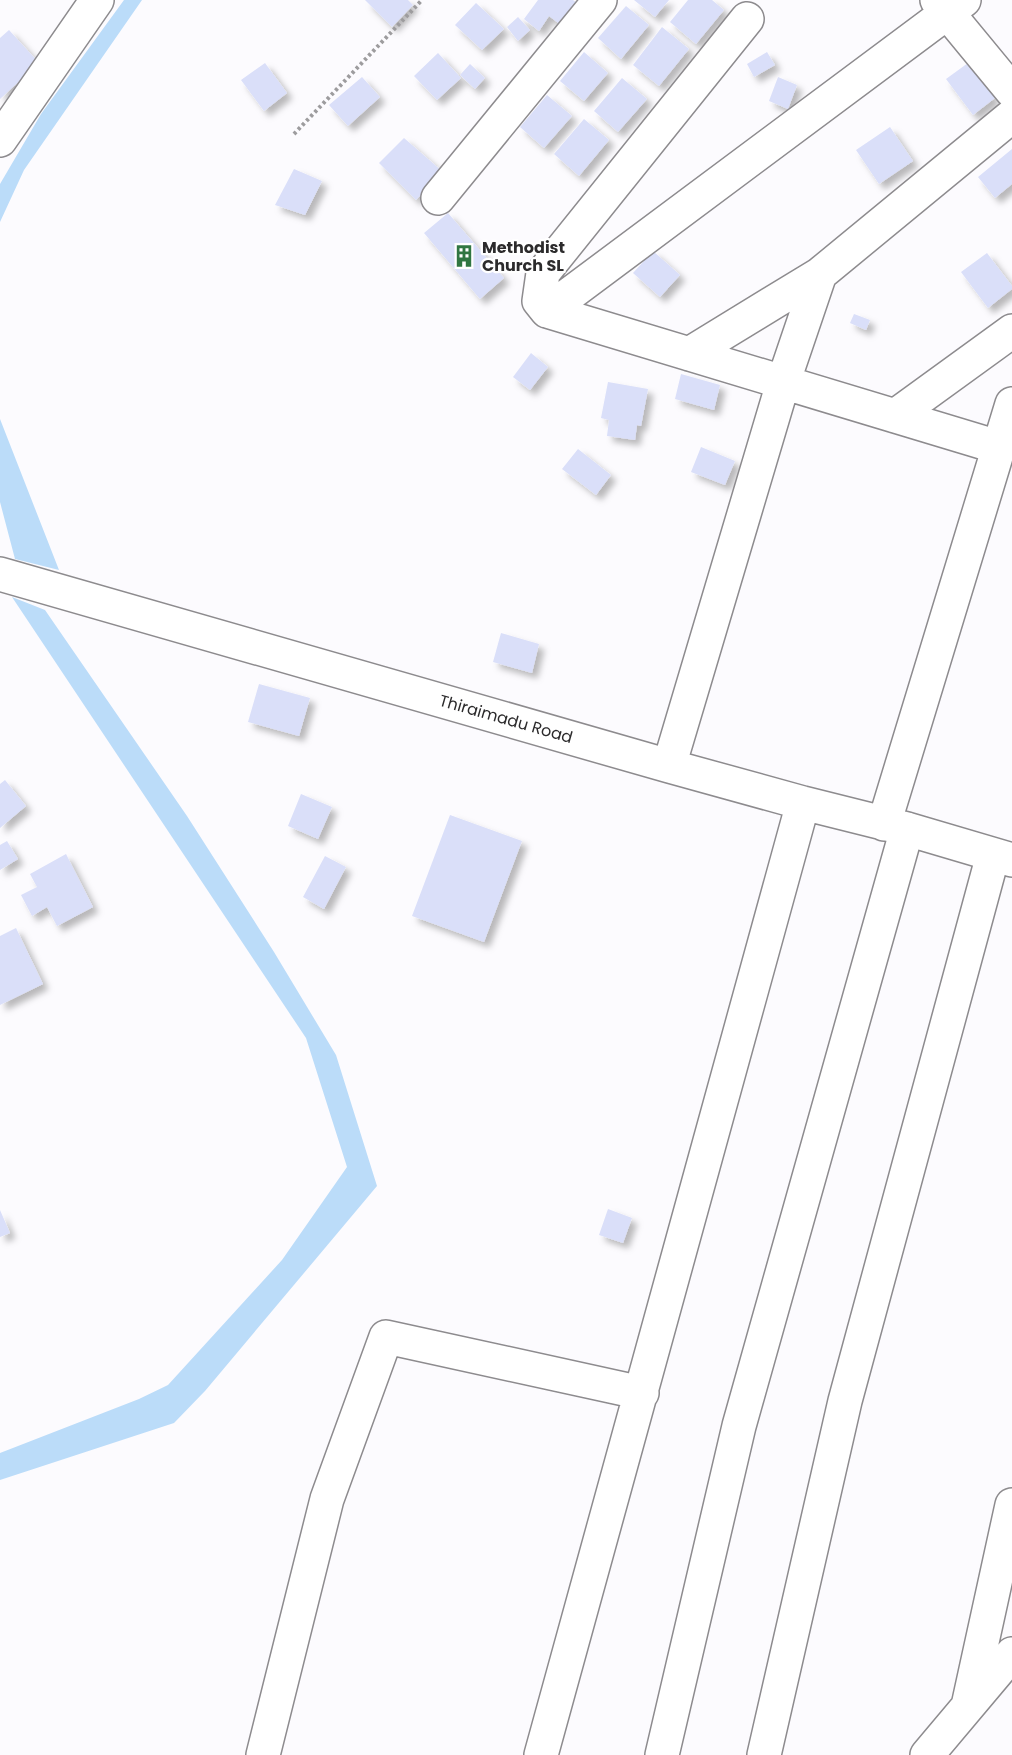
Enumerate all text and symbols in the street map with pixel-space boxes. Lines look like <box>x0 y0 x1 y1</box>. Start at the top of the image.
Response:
place label: Methodist Church SL <box>482 236 565 277</box>
building icon: Methodist Church SL <box>451 243 477 269</box>
street label: Thiraimadu Road <box>437 689 575 749</box>

